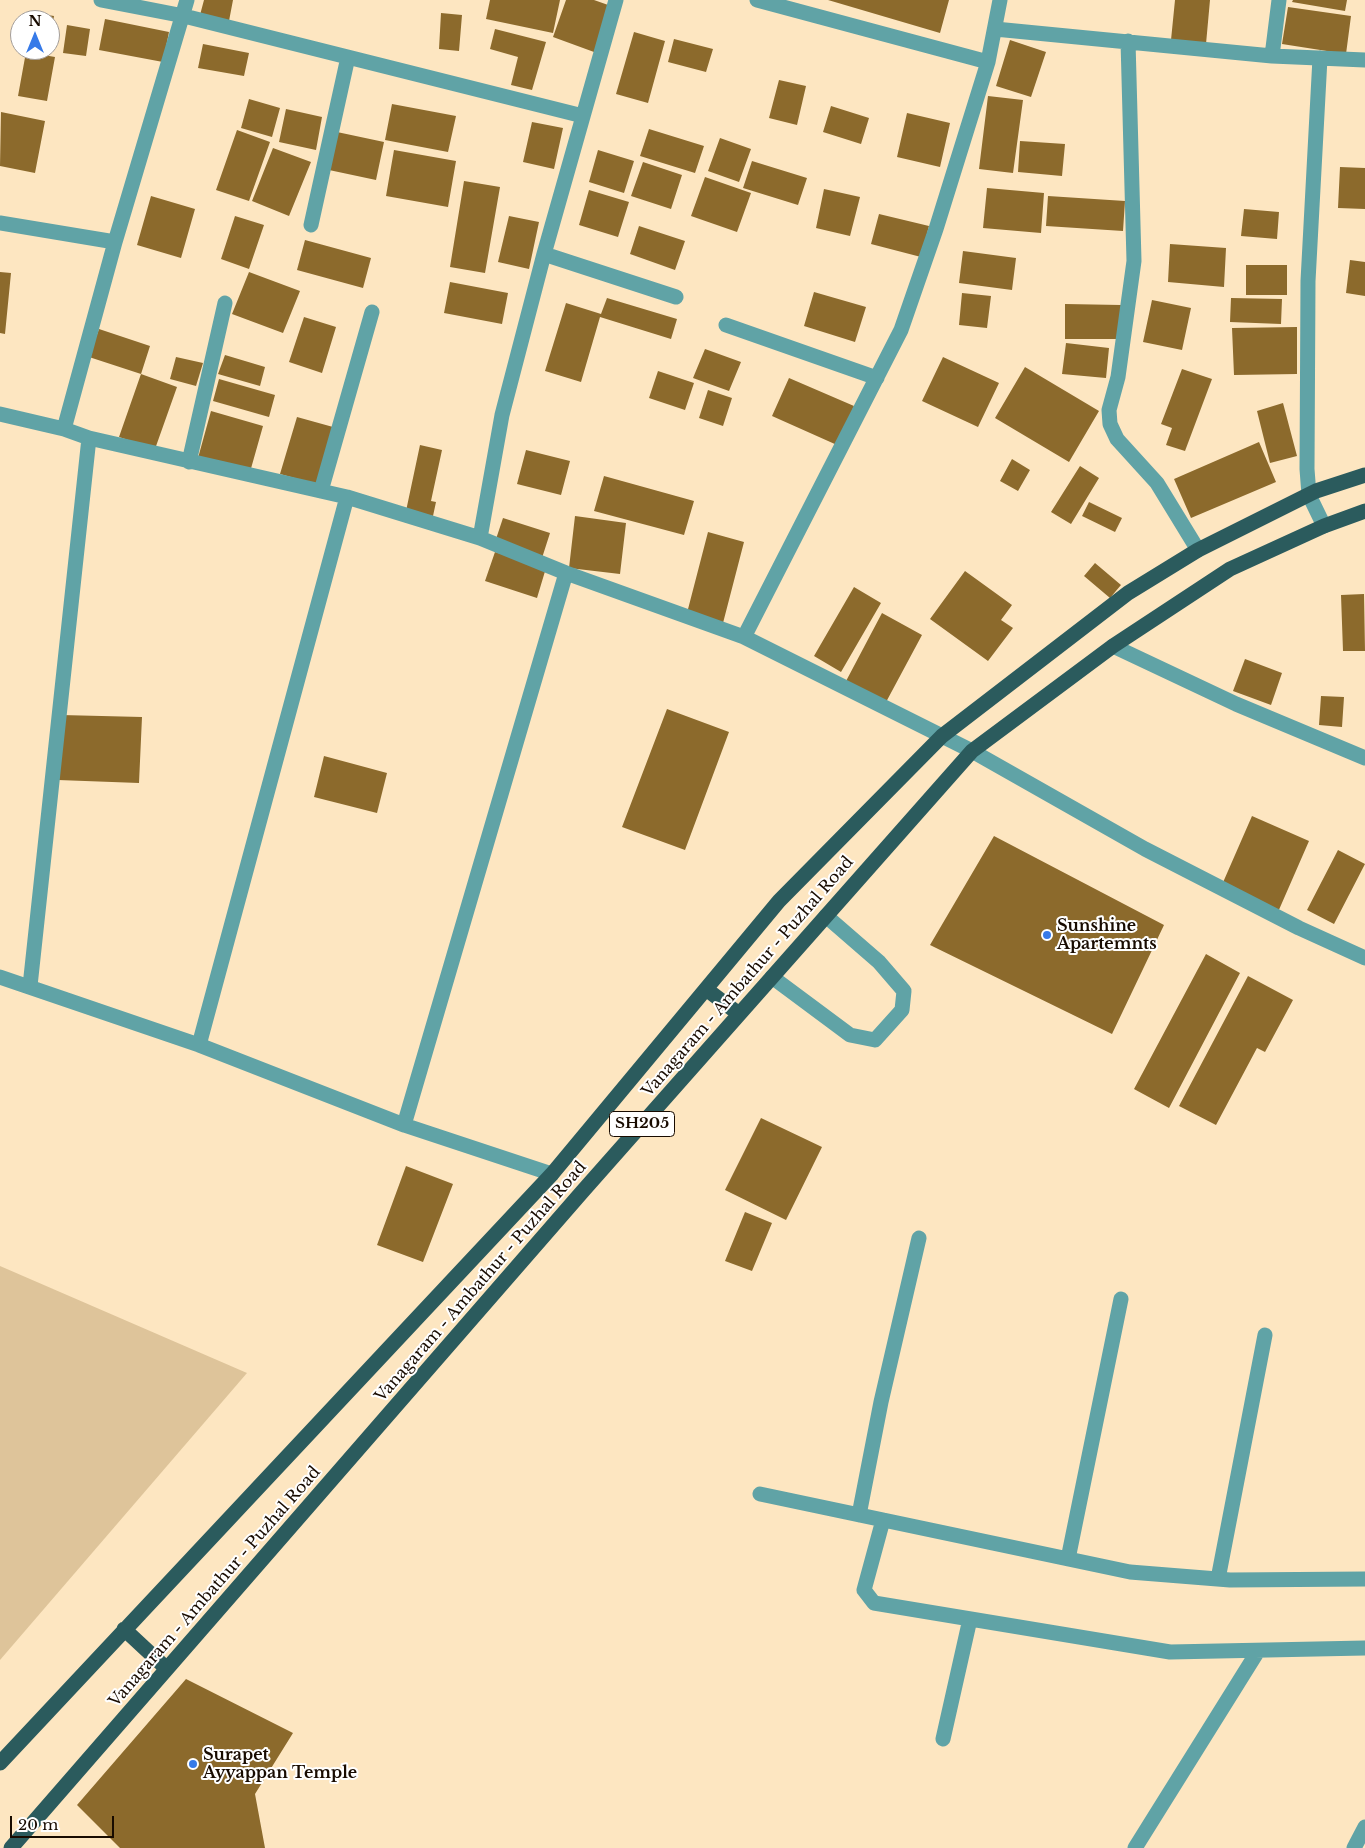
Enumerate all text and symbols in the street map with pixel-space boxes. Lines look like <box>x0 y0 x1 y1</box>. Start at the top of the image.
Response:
north arrow <box>10 10 60 60</box>
text: N <box>28 12 42 30</box>
street label: Vanagaram - Ambathur - Puzhal Road <box>638 853 858 1101</box>
place label: Sunshine Apartemnts <box>1057 916 1157 954</box>
marker: Sunshine Apartemnts <box>1041 929 1053 941</box>
road number: SH205 <box>610 1112 674 1136</box>
street label: Vanagaram - Ambathur - Puzhal Road <box>371 1158 591 1406</box>
street label: Vanagaram - Ambathur - Puzhal Road <box>105 1463 325 1711</box>
place label: Surapet Ayyappan Temple <box>203 1745 357 1783</box>
marker: Surapet Ayyappan Temple <box>187 1758 199 1770</box>
scale bar <box>12 1806 116 1838</box>
text: 20 m <box>18 1815 58 1834</box>

